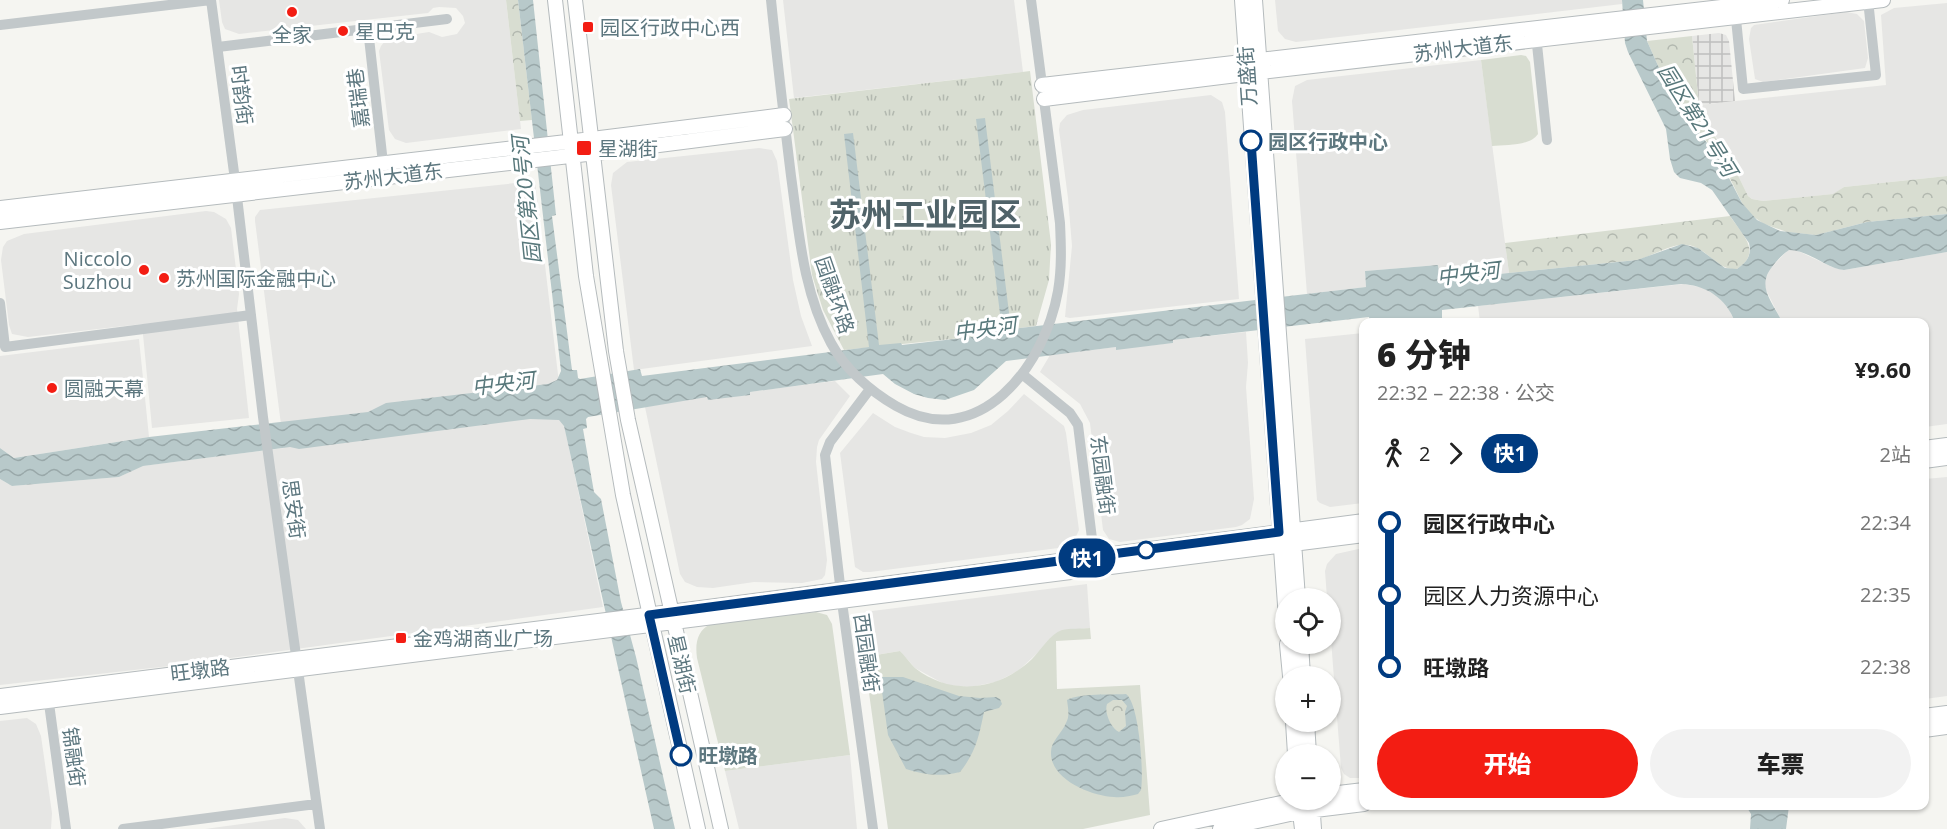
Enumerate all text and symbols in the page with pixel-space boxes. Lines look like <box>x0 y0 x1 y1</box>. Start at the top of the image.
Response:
marker: 全家 <box>285 5 299 19</box>
place label: 园区行政中心西 <box>600 14 740 41</box>
place label: 星巴克 <box>355 18 415 45</box>
marker: 园区行政中心西 <box>581 20 595 34</box>
place label: 全家 <box>272 21 312 48</box>
marker: 星巴克 <box>336 24 350 38</box>
street label: 苏州大道东 <box>1412 29 1514 67</box>
street label: 万盛街 <box>1231 45 1263 107</box>
water label: 园区第21号河 <box>1652 58 1746 185</box>
street label: 时韵街 <box>225 64 259 126</box>
street label: 嘉瑞巷 <box>341 67 375 129</box>
place label: 园区行政中心 <box>1268 128 1388 155</box>
marker: 园区行政中心 <box>1240 130 1262 152</box>
water label: 园区第20号河 <box>505 131 547 265</box>
place label: 星湖街 <box>598 135 658 162</box>
marker: 星湖街 <box>575 139 593 157</box>
street label: 苏州大道东 <box>342 157 444 195</box>
district label: 苏州工业园区 <box>829 192 1021 235</box>
place label: Niccolo Suzhou <box>63 245 132 295</box>
street label: 园融环路 <box>809 253 861 337</box>
water label: 中央河 <box>1435 255 1505 291</box>
marker: Niccolo Suzhou <box>137 263 151 277</box>
place label: 苏州国际金融中心 <box>176 265 336 292</box>
marker: 苏州国际金融中心 <box>157 271 171 285</box>
water label: 中央河 <box>952 310 1022 346</box>
text: 6 分钟 <box>1377 332 1471 377</box>
text: ¥9.60 <box>1854 354 1911 384</box>
water label: 中央河 <box>470 365 540 401</box>
place label: 圆融天幕 <box>64 375 144 402</box>
text: 22:32 – 22:38 · 公交 <box>1377 379 1555 406</box>
marker: 圆融天幕 <box>45 381 59 395</box>
street label: 东园融街 <box>1085 434 1121 516</box>
icon: walk <box>1377 437 1410 470</box>
icon: forward <box>1439 437 1472 470</box>
text: 快1 <box>1493 439 1526 467</box>
text: 2 <box>1419 440 1430 467</box>
text: 2站 <box>1880 441 1911 468</box>
street label: 思安街 <box>276 477 312 541</box>
text: 园区行政中心 <box>1423 508 1555 538</box>
text: 22:34 <box>1860 509 1911 536</box>
line badge: 快1 <box>1060 538 1114 578</box>
unlabelled marker <box>1137 541 1155 559</box>
text: 快1 <box>1070 544 1104 572</box>
text: 园区人力资源中心 <box>1423 580 1599 610</box>
text: 22:35 <box>1860 581 1911 608</box>
map controls <box>1275 588 1341 810</box>
button: locate <box>1275 588 1341 654</box>
street label: 西园融街 <box>848 612 886 694</box>
place label: 金鸡湖商业广场 <box>413 625 553 652</box>
marker: 金鸡湖商业广场 <box>394 631 408 645</box>
street label: 星湖街 <box>662 632 702 696</box>
text: 旺墩路 <box>1423 652 1489 682</box>
street label: 旺墩路 <box>169 653 231 687</box>
text: 22:38 <box>1860 653 1911 680</box>
button: + <box>1275 666 1341 732</box>
street label: 锦融街 <box>56 725 92 789</box>
button: 开始 <box>1377 729 1638 798</box>
button: 车票 <box>1650 729 1911 798</box>
place label: 旺墩路 <box>698 742 758 769</box>
marker: 旺墩路 <box>670 744 692 766</box>
button: − <box>1275 744 1341 810</box>

